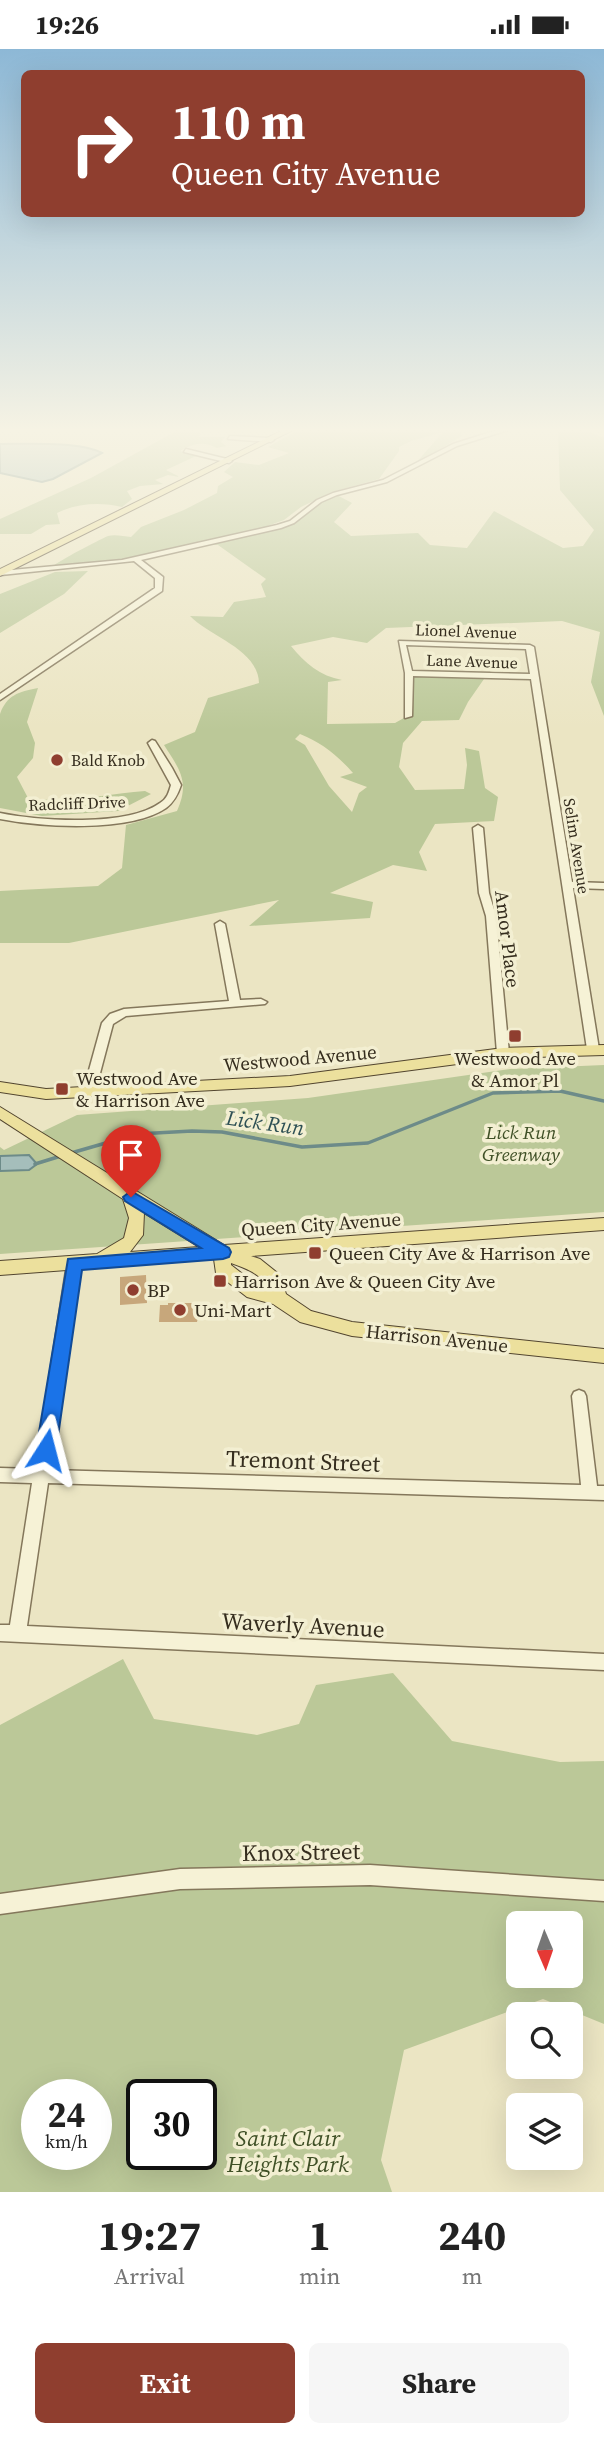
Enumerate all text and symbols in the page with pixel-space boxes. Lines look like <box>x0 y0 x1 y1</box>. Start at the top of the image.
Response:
text: 19:26 <box>35 7 99 43</box>
text: 110 m <box>171 88 306 155</box>
icon: right <box>56 98 147 189</box>
text: Queen City Avenue <box>171 152 440 196</box>
street label: Lionel Avenue <box>415 618 517 644</box>
street label: Lane Avenue <box>426 648 518 674</box>
place label: Bald Knob <box>71 749 145 771</box>
marker: Bald Knob <box>49 752 65 768</box>
street label: Radcliff Drive <box>28 790 126 816</box>
street label: Selim Avenue <box>559 797 595 895</box>
street label: Amor Place <box>489 889 527 989</box>
marker: Westwood Ave & Amor Pl <box>507 1028 523 1044</box>
street label: Westwood Avenue <box>222 1038 378 1078</box>
place label: Westwood Ave & Amor Pl <box>454 1045 576 1093</box>
place label: Westwood Ave & Harrison Ave <box>76 1065 205 1113</box>
marker: Westwood Ave & Harrison Ave <box>54 1081 70 1097</box>
water label: Lick Run <box>223 1103 306 1142</box>
park label: Lick Run Greenway <box>482 1119 561 1167</box>
pin <box>101 1125 161 1197</box>
icon: arrive <box>112 1136 150 1174</box>
street label: Queen City Avenue <box>240 1205 402 1243</box>
place label: Queen City Ave & Harrison Ave <box>329 1240 590 1266</box>
marker: Queen City Ave & Harrison Ave <box>307 1245 323 1261</box>
place label: Harrison Ave & Queen City Ave <box>234 1268 495 1294</box>
marker: Harrison Ave & Queen City Ave <box>212 1273 228 1289</box>
place label: BP <box>147 1277 170 1303</box>
marker: BP <box>125 1282 141 1298</box>
place label: Uni-Mart <box>194 1297 272 1323</box>
marker: Uni-Mart <box>172 1302 188 1318</box>
street label: Harrison Avenue <box>365 1318 509 1358</box>
position arrow <box>9 1413 83 1487</box>
street label: Tremont Street <box>226 1442 381 1480</box>
street label: Waverly Avenue <box>221 1605 385 1645</box>
street label: Knox Street <box>242 1835 361 1869</box>
north arrow <box>506 1911 583 1988</box>
map controls <box>506 1911 583 2170</box>
button: search <box>506 2002 583 2079</box>
speed limit sign: 30 <box>126 2079 217 2170</box>
text: 24 <box>48 2091 85 2139</box>
button: layers <box>506 2093 583 2170</box>
park label: Saint Clair Heights Park <box>226 2122 349 2180</box>
text: km/h <box>45 2129 88 2154</box>
text: 19:27 <box>98 2206 201 2264</box>
text: 1 <box>308 2206 331 2264</box>
text: 240 <box>438 2206 506 2264</box>
text: Arrival <box>114 2260 185 2292</box>
text: min <box>299 2260 340 2292</box>
text: m <box>462 2260 483 2292</box>
button: Exit <box>35 2343 295 2423</box>
button: Share <box>309 2343 569 2423</box>

